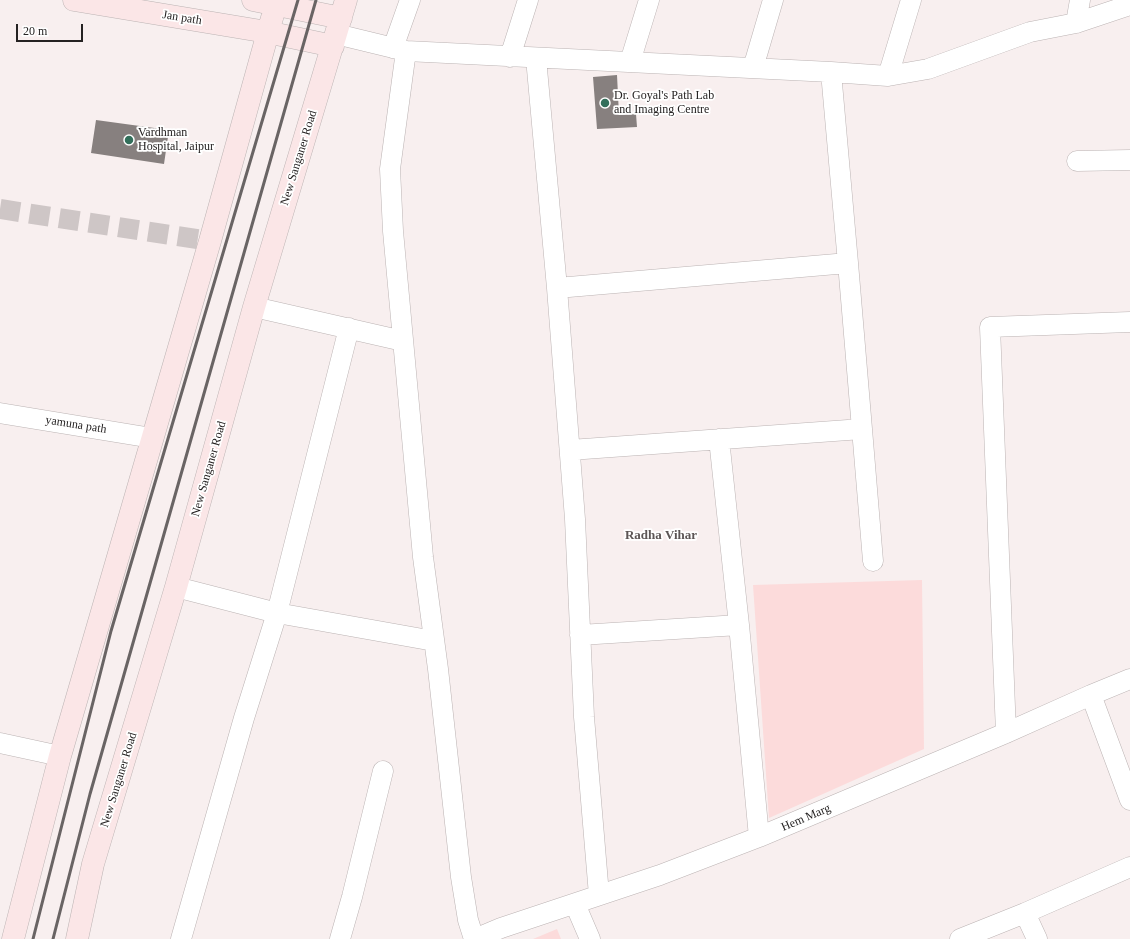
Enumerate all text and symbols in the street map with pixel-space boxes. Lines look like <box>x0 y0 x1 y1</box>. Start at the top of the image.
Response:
street label: Jan path <box>161 8 203 28</box>
scale bar <box>18 16 85 42</box>
text: 20 m <box>23 24 47 38</box>
place label: Dr. Goyal's Path Lab and Imaging Centre <box>614 89 714 117</box>
marker: Dr. Goyal's Path Lab and Imaging Centre <box>599 97 611 109</box>
street label: New Sanganer Road <box>278 109 320 207</box>
place label: Vardhman Hospital, Jaipur <box>138 126 214 154</box>
marker: Vardhman Hospital, Jaipur <box>123 134 135 146</box>
street label: yamuna path <box>44 413 108 437</box>
street label: New Sanganer Road <box>188 420 230 518</box>
district label: Radha Vihar <box>625 528 697 544</box>
street label: New Sanganer Road <box>98 731 140 829</box>
street label: Hem Marg <box>779 801 833 835</box>

